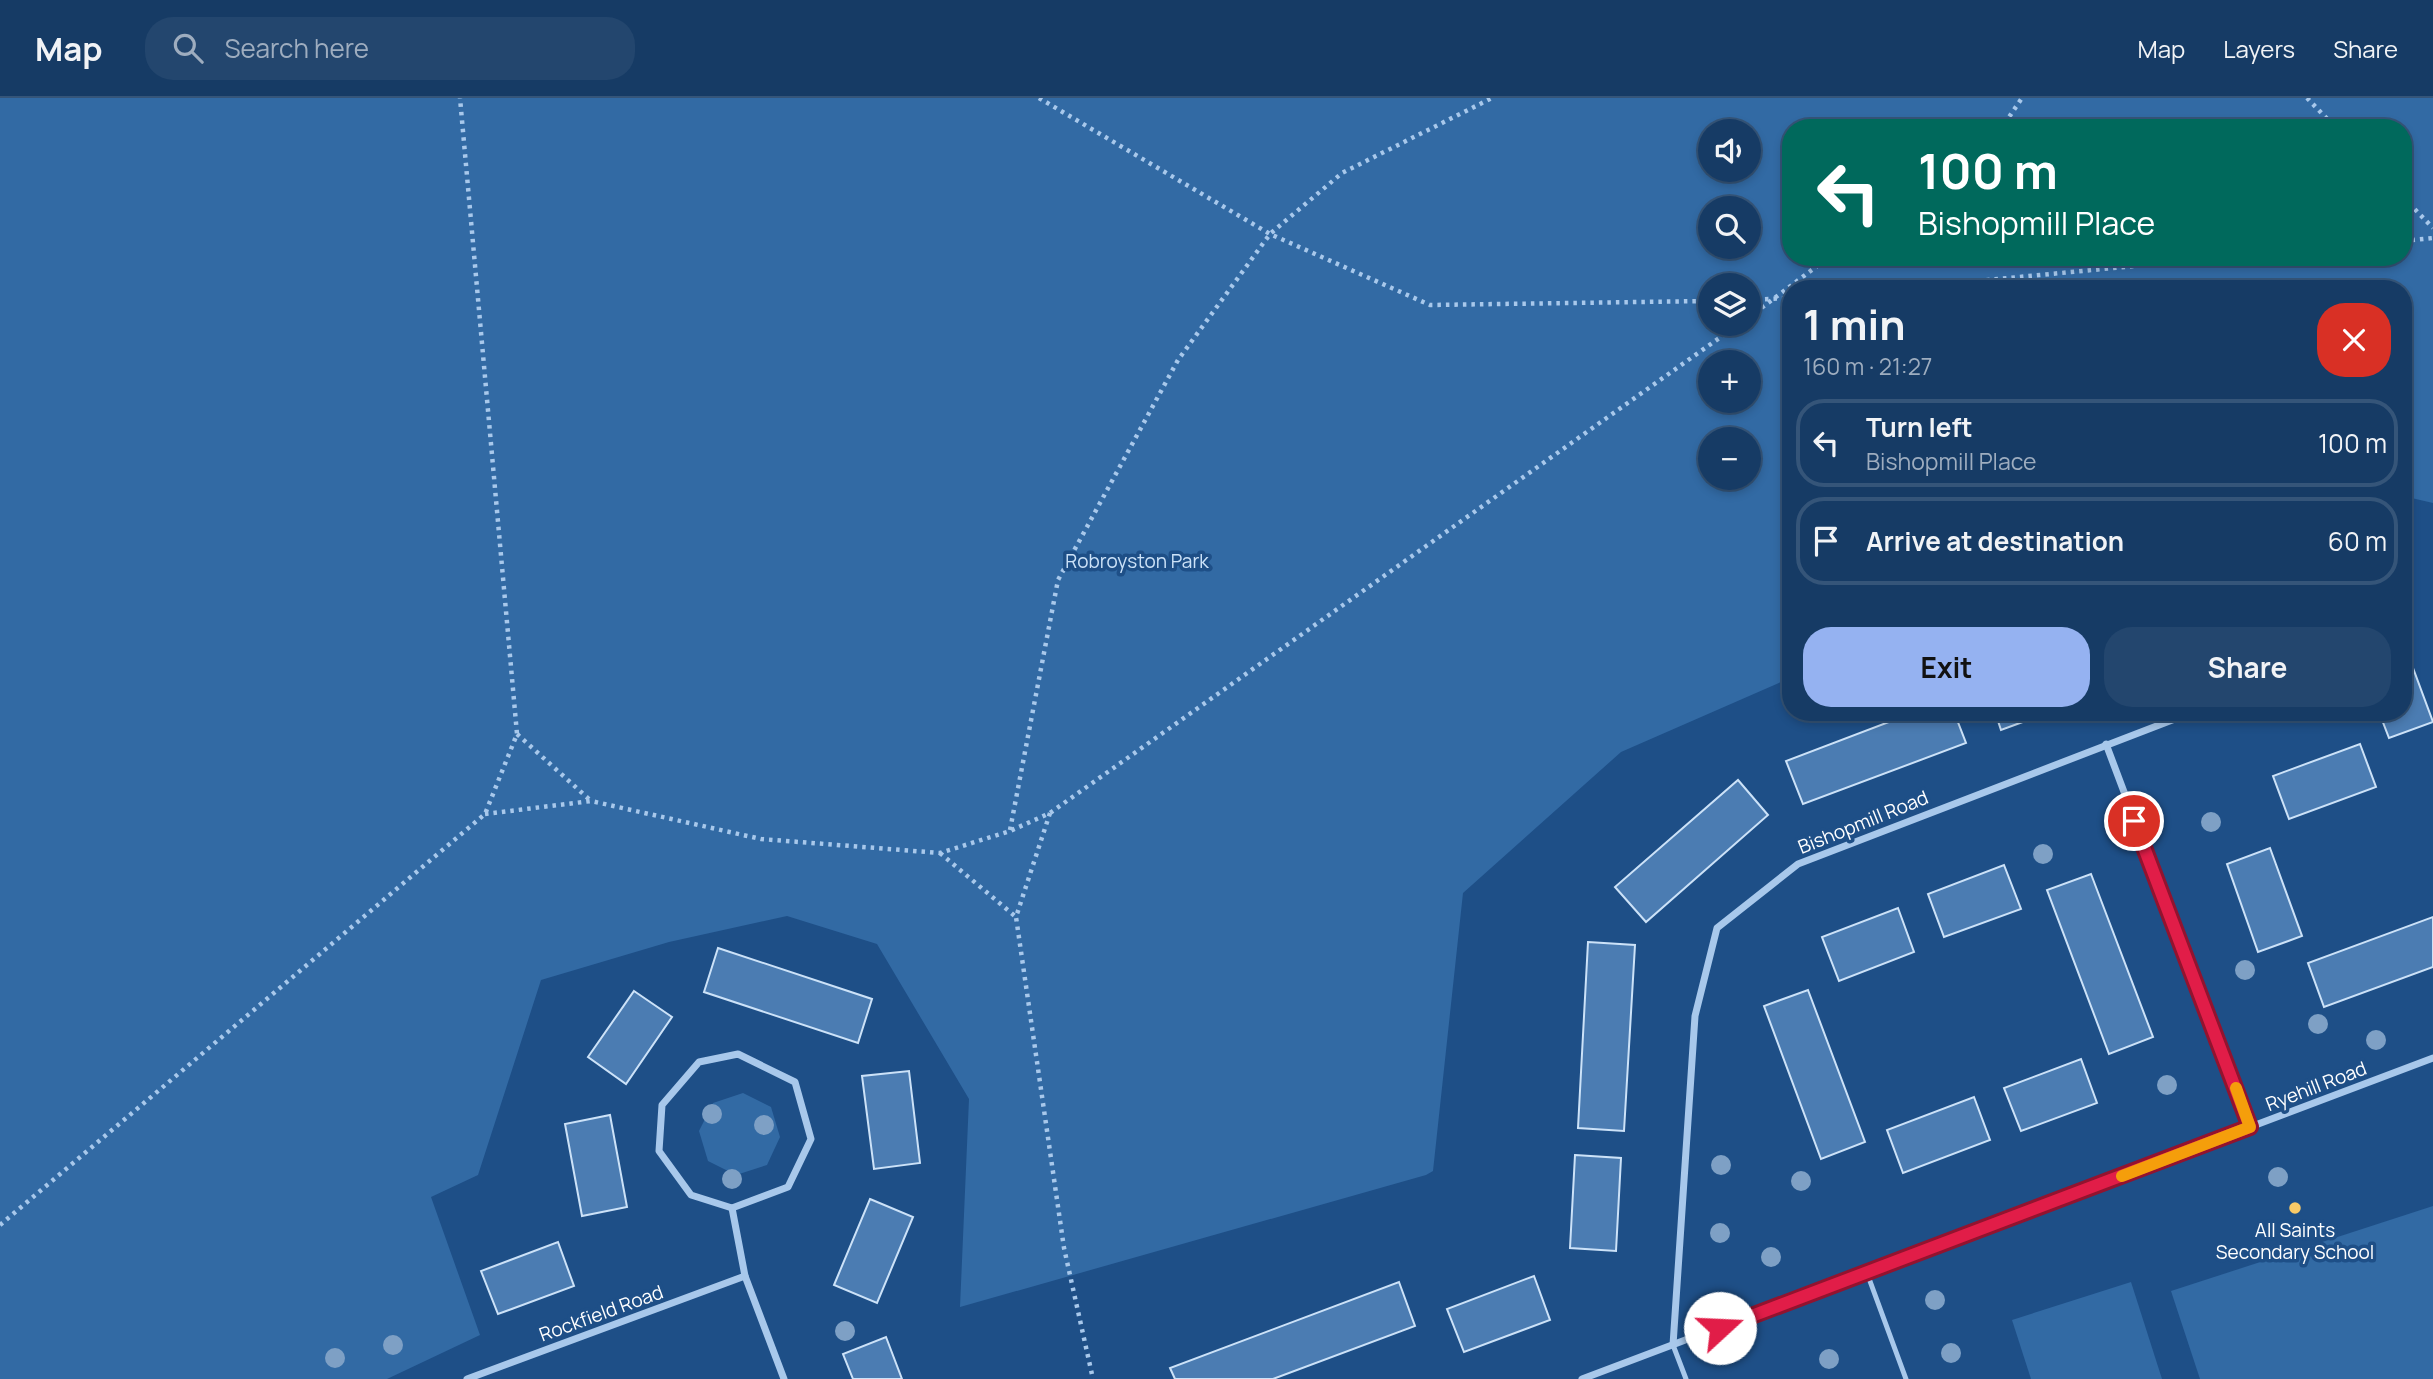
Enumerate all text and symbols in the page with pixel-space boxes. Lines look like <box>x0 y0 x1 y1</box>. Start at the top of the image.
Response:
search box <box>145 17 635 80</box>
text: Map <box>35 26 103 71</box>
icon: search <box>169 29 207 67</box>
text: Search here <box>225 30 369 66</box>
text: Map <box>2138 32 2185 65</box>
text: Layers <box>2223 32 2295 65</box>
text: Share <box>2333 32 2398 65</box>
map controls <box>1698 119 1761 490</box>
button: sound <box>1698 119 1761 182</box>
text: 100 m <box>1918 137 2058 204</box>
icon: left <box>1803 147 1894 238</box>
button: search <box>1698 196 1761 259</box>
text: Bishopmill Place <box>1918 201 2155 245</box>
button: layers <box>1698 273 1761 336</box>
text: 1 min <box>1803 295 1906 353</box>
button: close <box>2317 303 2391 377</box>
button: + <box>1698 350 1761 413</box>
text: 160 m · 21:27 <box>1803 350 1932 382</box>
text: Turn left <box>1866 409 1973 445</box>
icon: left <box>1807 424 1845 462</box>
text: 100 m <box>2318 425 2387 461</box>
button: − <box>1698 427 1761 490</box>
text: Bishopmill Place <box>1866 445 2037 477</box>
icon: arrive <box>1807 522 1845 560</box>
text: Arrive at destination <box>1866 523 2124 559</box>
text: 60 m <box>2328 523 2387 559</box>
park label: Robroyston Park <box>1065 548 1209 574</box>
button: Exit <box>1803 627 2090 707</box>
button: Share <box>2104 627 2391 707</box>
street label: Bishopmill Road <box>1794 784 1932 860</box>
pin <box>2104 791 2164 851</box>
icon: arrive <box>2115 802 2153 840</box>
street label: Ryehill Road <box>2262 1055 2370 1117</box>
marker: All Saints Secondary School <box>2287 1200 2303 1216</box>
place label: All Saints Secondary School <box>2216 1217 2374 1265</box>
street label: Rockfield Road <box>535 1279 667 1347</box>
position arrow <box>1683 1291 1757 1365</box>

